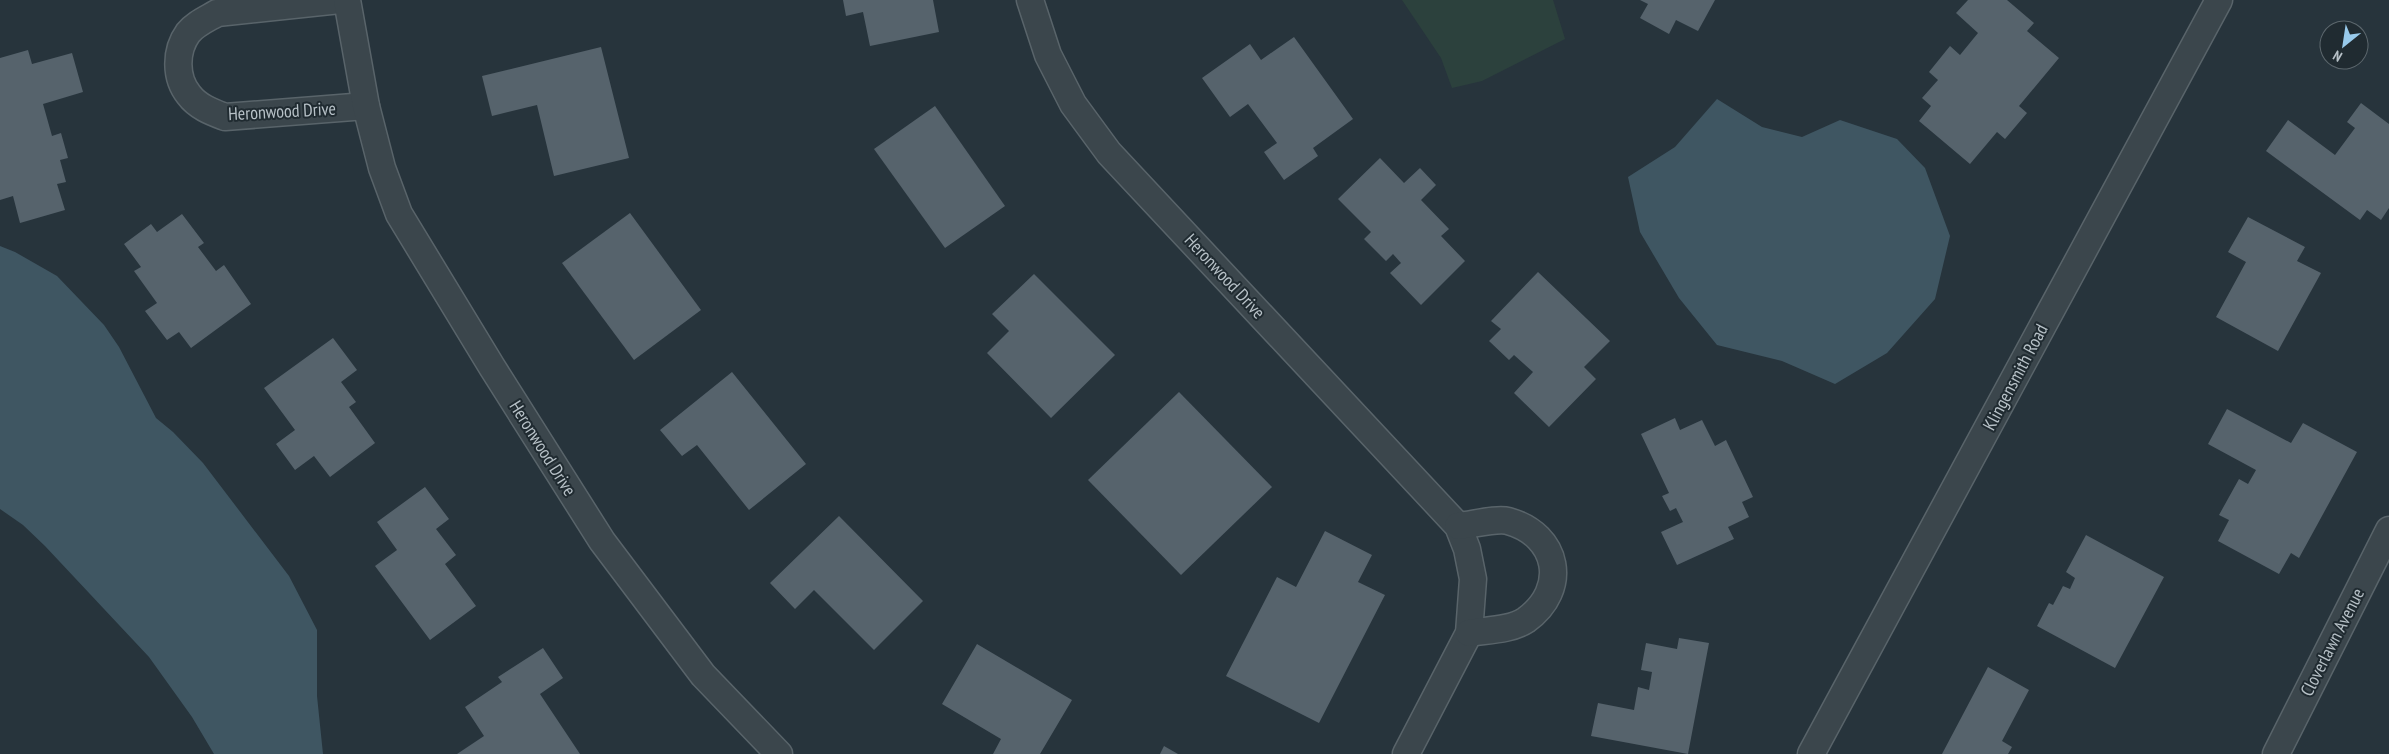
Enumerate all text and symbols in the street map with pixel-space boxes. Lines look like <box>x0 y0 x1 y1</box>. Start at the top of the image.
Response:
north arrow <box>2319 20 2369 70</box>
text: N <box>2330 47 2345 66</box>
street label: Heronwood Drive <box>227 97 337 125</box>
street label: Heronwood Drive <box>1180 229 1270 323</box>
street label: Klingensmith Road <box>1977 320 2053 434</box>
street label: Heronwood Drive <box>505 396 581 500</box>
street label: Cloverlawn Avenue <box>2295 584 2369 700</box>

